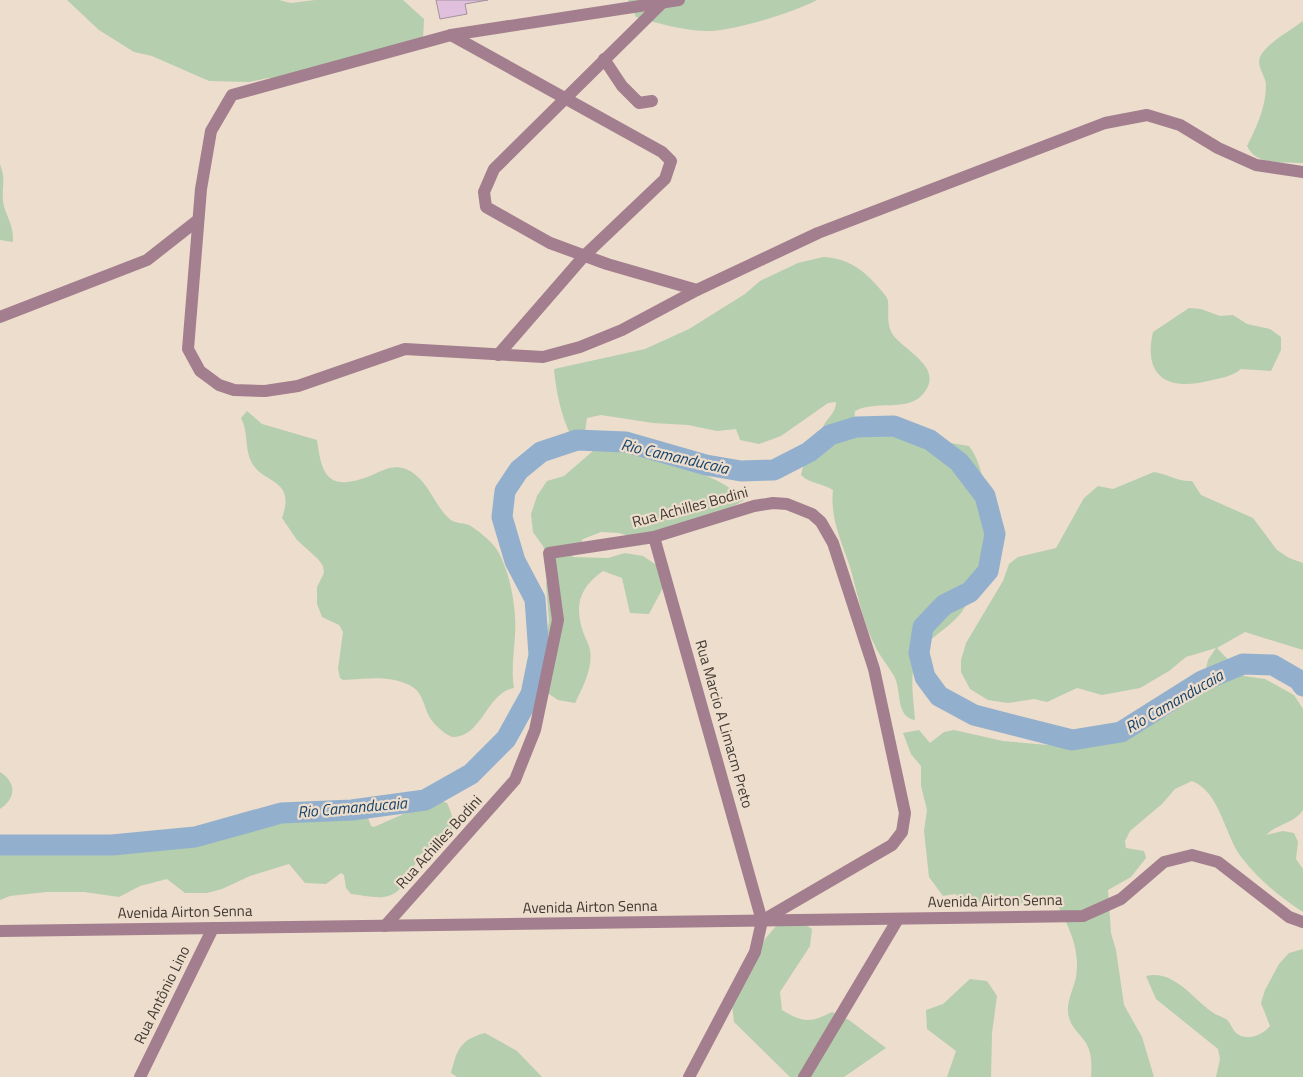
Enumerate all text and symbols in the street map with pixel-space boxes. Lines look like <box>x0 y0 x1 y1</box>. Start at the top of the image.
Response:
water label: Rio Camanducaia <box>619 432 732 480</box>
street label: Rua Achilles Bodini <box>629 480 750 533</box>
street label: Rua Marcio A Limacm Preto <box>689 637 760 811</box>
water label: Rio Camanducaia <box>1121 663 1228 739</box>
water label: Rio Camanducaia <box>296 790 409 824</box>
street label: Rua Achilles Bodini <box>390 790 487 894</box>
street label: Avenida Airton Senna <box>927 888 1063 913</box>
street label: Avenida Airton Senna <box>522 894 658 919</box>
street label: Avenida Airton Senna <box>117 899 253 924</box>
street label: Rua Antônio Lino <box>128 942 195 1048</box>

